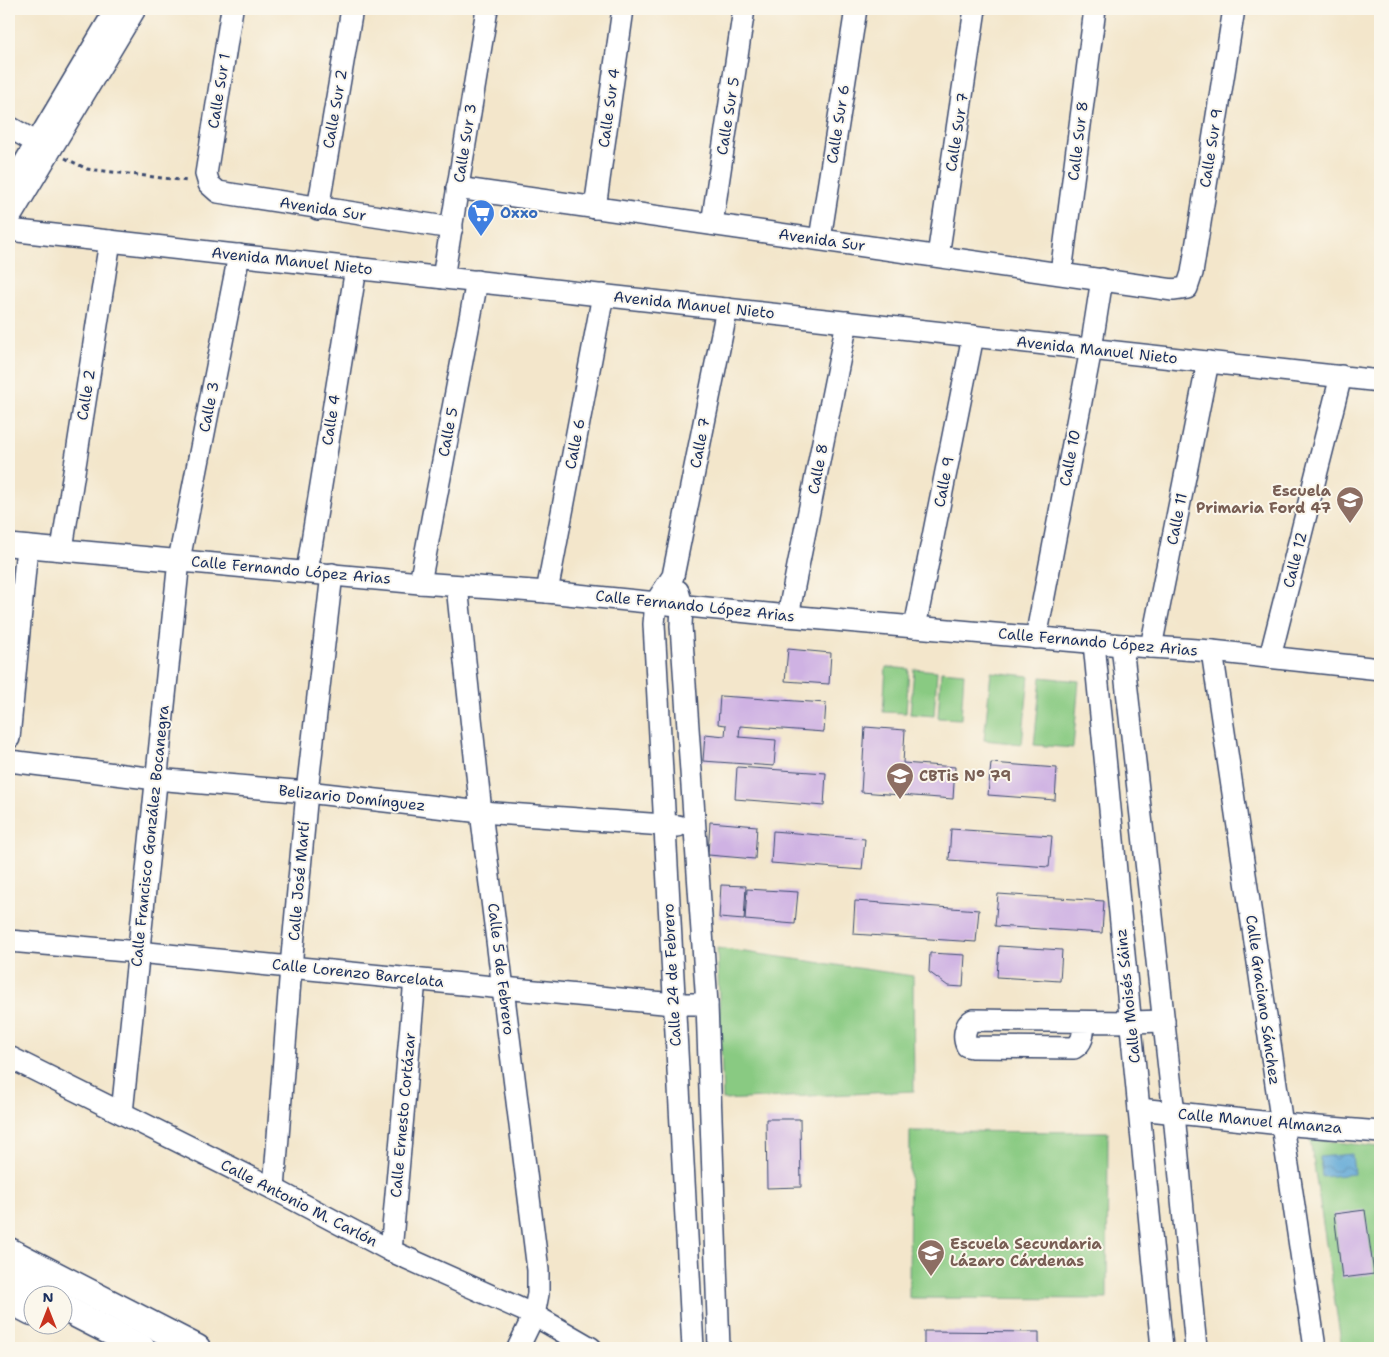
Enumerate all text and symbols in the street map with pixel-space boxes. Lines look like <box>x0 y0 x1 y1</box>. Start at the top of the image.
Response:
street label: Calle Sur 1 <box>203 52 235 130</box>
street label: Calle Sur 4 <box>594 67 624 149</box>
street label: Calle Sur 2 <box>318 68 352 150</box>
street label: Calle Sur 5 <box>712 76 744 156</box>
street label: Calle Sur 6 <box>822 83 854 165</box>
street label: Calle Sur 7 <box>941 91 973 173</box>
street label: Calle Sur 8 <box>1063 100 1093 182</box>
street label: Calle Sur 3 <box>449 102 481 184</box>
street label: Calle Sur 9 <box>1195 107 1227 189</box>
street label: Avenida Sur <box>278 192 368 226</box>
supermarket icon: Oxxo <box>466 198 496 237</box>
place label: Oxxo <box>500 203 538 223</box>
street label: Avenida Sur <box>777 224 867 256</box>
street label: Avenida Manuel Nieto <box>210 243 374 279</box>
street label: Avenida Manuel Nieto <box>612 287 776 323</box>
street label: Avenida Manuel Nieto <box>1015 332 1179 368</box>
street label: Calle 2 <box>72 368 100 422</box>
street label: Calle 3 <box>194 380 224 434</box>
street label: Calle 4 <box>317 393 345 447</box>
street label: Calle 5 <box>433 406 463 458</box>
street label: Calle 7 <box>685 416 715 470</box>
street label: Calle 6 <box>560 417 590 471</box>
street label: Calle 10 <box>1055 428 1085 488</box>
street label: Calle 8 <box>803 442 833 496</box>
street label: Calle 9 <box>929 455 959 509</box>
place label: Escuela Primaria Ford 47 <box>1196 481 1332 518</box>
school or university icon: Escuela Primaria Ford 47 <box>1335 485 1365 524</box>
street label: Calle 11 <box>1162 491 1192 547</box>
street label: Calle 12 <box>1278 530 1312 590</box>
street label: Calle Fernando López Arias <box>190 551 392 589</box>
street label: Calle Fernando López Arias <box>594 586 796 626</box>
street label: Calle Fernando López Arias <box>997 623 1199 661</box>
street label: Calle Francisco González Bocanegra <box>126 703 174 968</box>
school or university icon: CBTis N° 79 <box>885 761 915 800</box>
place label: CBTis N° 79 <box>919 766 1011 786</box>
street label: Belizario Domínguez <box>278 780 426 816</box>
street label: Calle José Martí <box>284 820 314 942</box>
street label: Calle 5 de Febrero <box>483 902 519 1036</box>
street label: Calle 24 de Febrero <box>658 903 686 1047</box>
street label: Calle Graciano Sánchez <box>1241 914 1285 1086</box>
street label: Calle Moisés Sáinz <box>1111 928 1145 1064</box>
street label: Calle Lorenzo Barcelata <box>271 954 446 992</box>
street label: Calle Ernesto Cortázar <box>386 1032 420 1198</box>
street label: Calle Manuel Almanza <box>1177 1104 1344 1138</box>
street label: Calle Antonio M. Carlón <box>217 1155 381 1251</box>
place label: Escuela Secundaria Lázaro Cárdenas <box>950 1234 1102 1271</box>
school or university icon: Escuela Secundaria Lázaro Cárdenas <box>916 1238 946 1277</box>
north arrow <box>22 1284 72 1334</box>
text: N <box>42 1288 54 1306</box>

